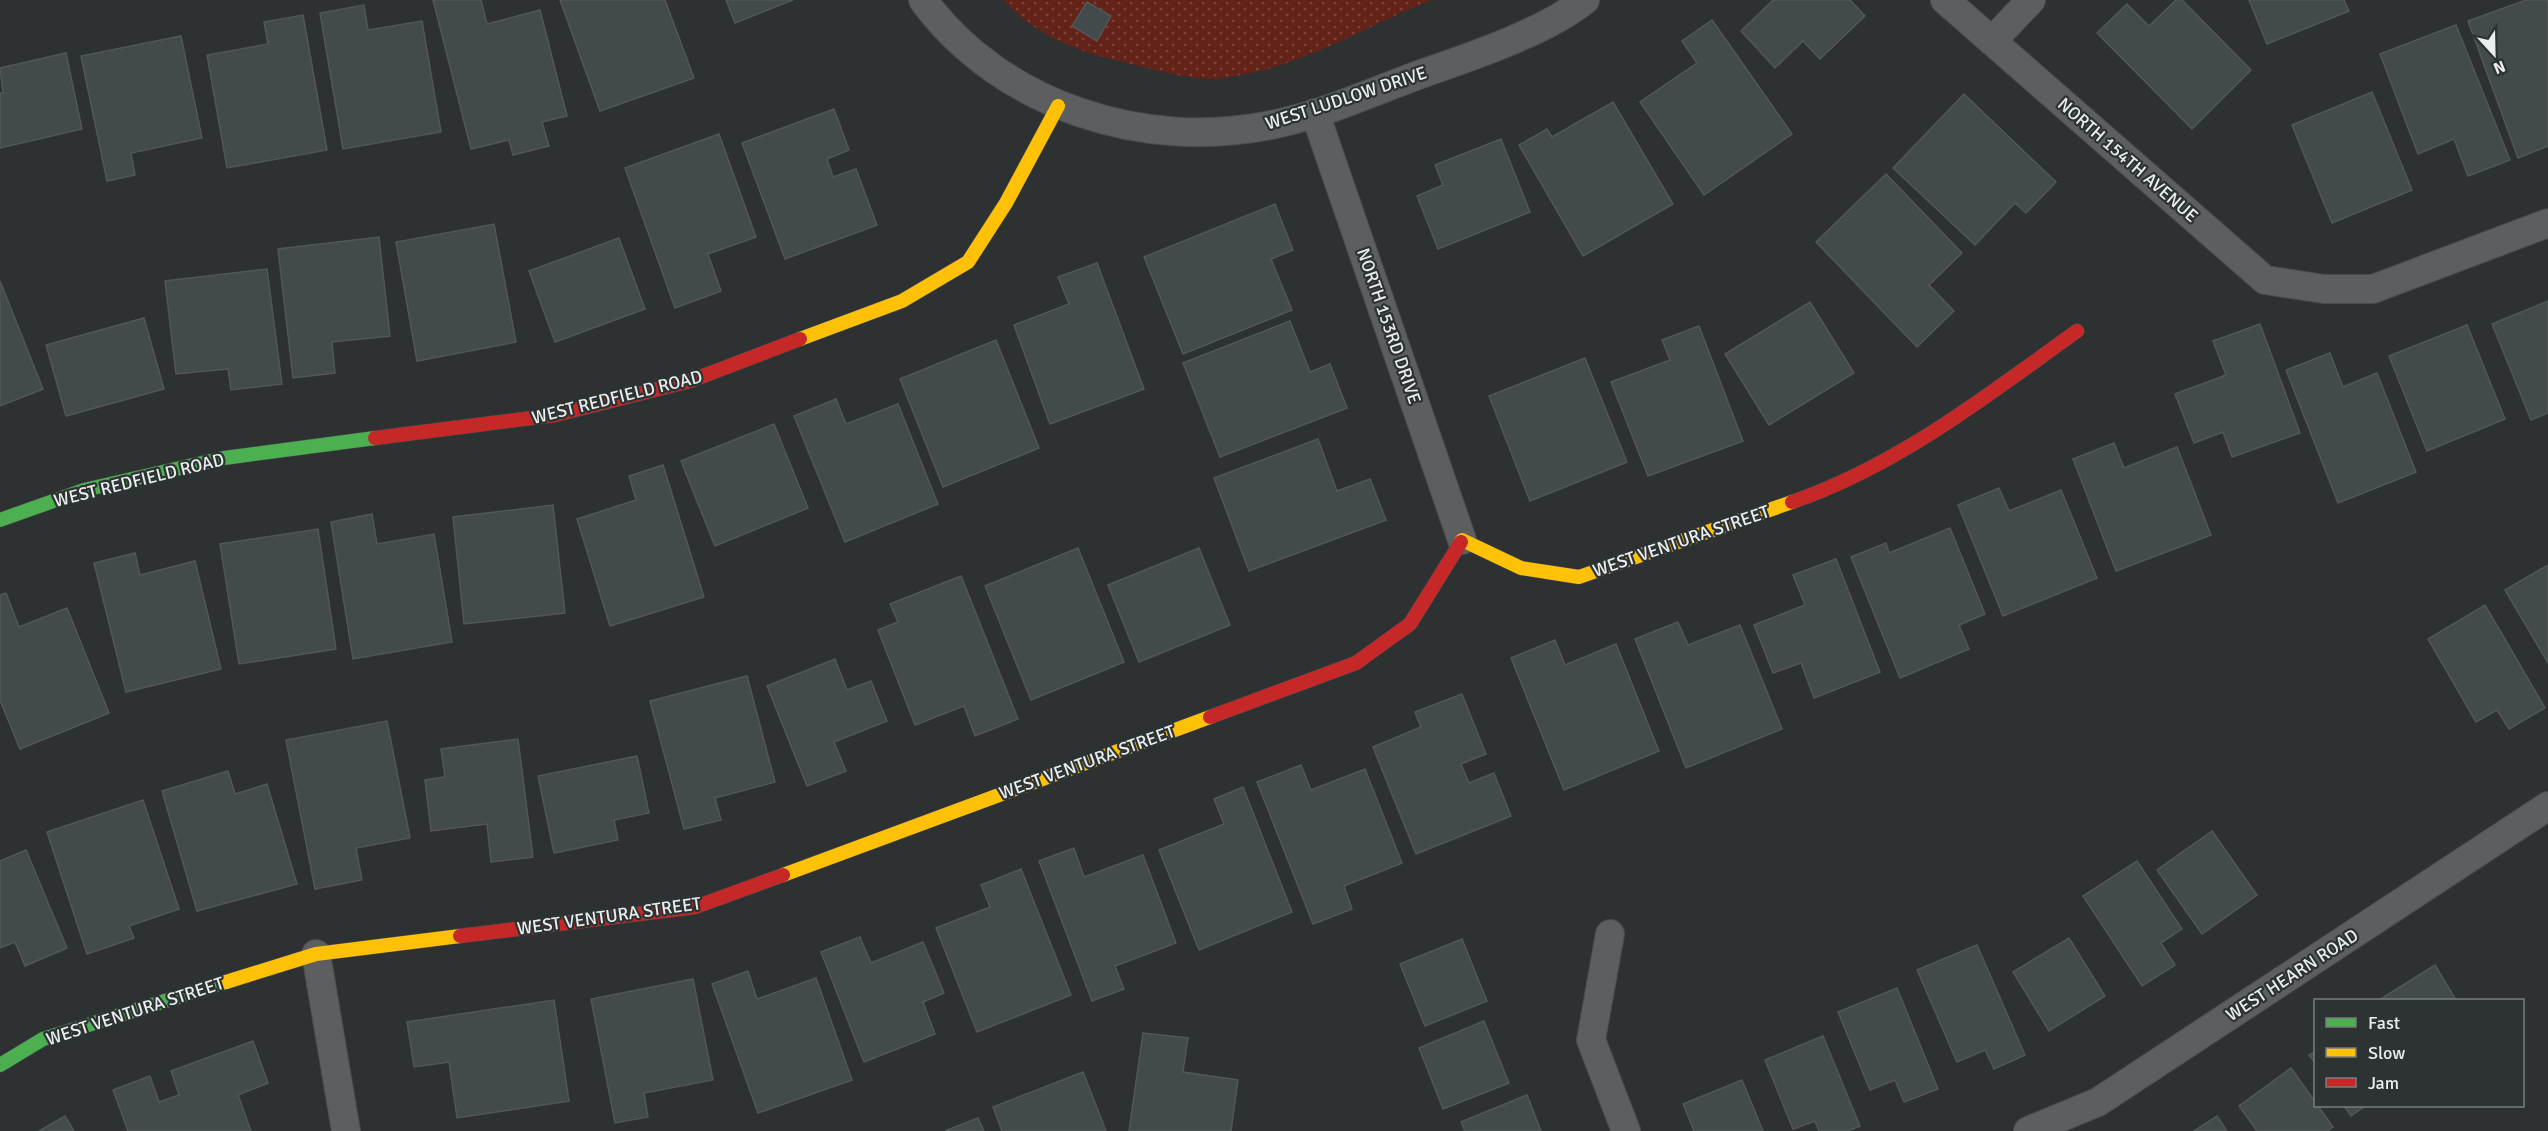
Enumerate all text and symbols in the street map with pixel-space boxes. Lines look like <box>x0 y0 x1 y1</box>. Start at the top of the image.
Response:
north arrow <box>2464 24 2524 84</box>
text: N <box>2490 56 2508 78</box>
street label: WEST LUDLOW DRIVE <box>1262 61 1430 135</box>
street label: NORTH 154TH AVENUE <box>2053 93 2203 227</box>
street label: NORTH 153RD DRIVE <box>1352 245 1426 407</box>
street label: WEST REDFIELD ROAD <box>529 365 705 429</box>
street label: WEST REDFIELD ROAD <box>51 448 227 512</box>
street label: WEST VENTURA STREET <box>1590 500 1772 582</box>
street label: WEST VENTURA STREET <box>996 720 1178 804</box>
street label: WEST VENTURA STREET <box>516 892 703 940</box>
street label: WEST HEARN ROAD <box>2222 924 2362 1026</box>
street label: WEST VENTURA STREET <box>43 972 227 1050</box>
legend <box>2314 999 2524 1107</box>
text: Fast <box>2368 1012 2400 1034</box>
text: Slow <box>2368 1042 2405 1064</box>
text: Jam <box>2368 1072 2399 1094</box>

